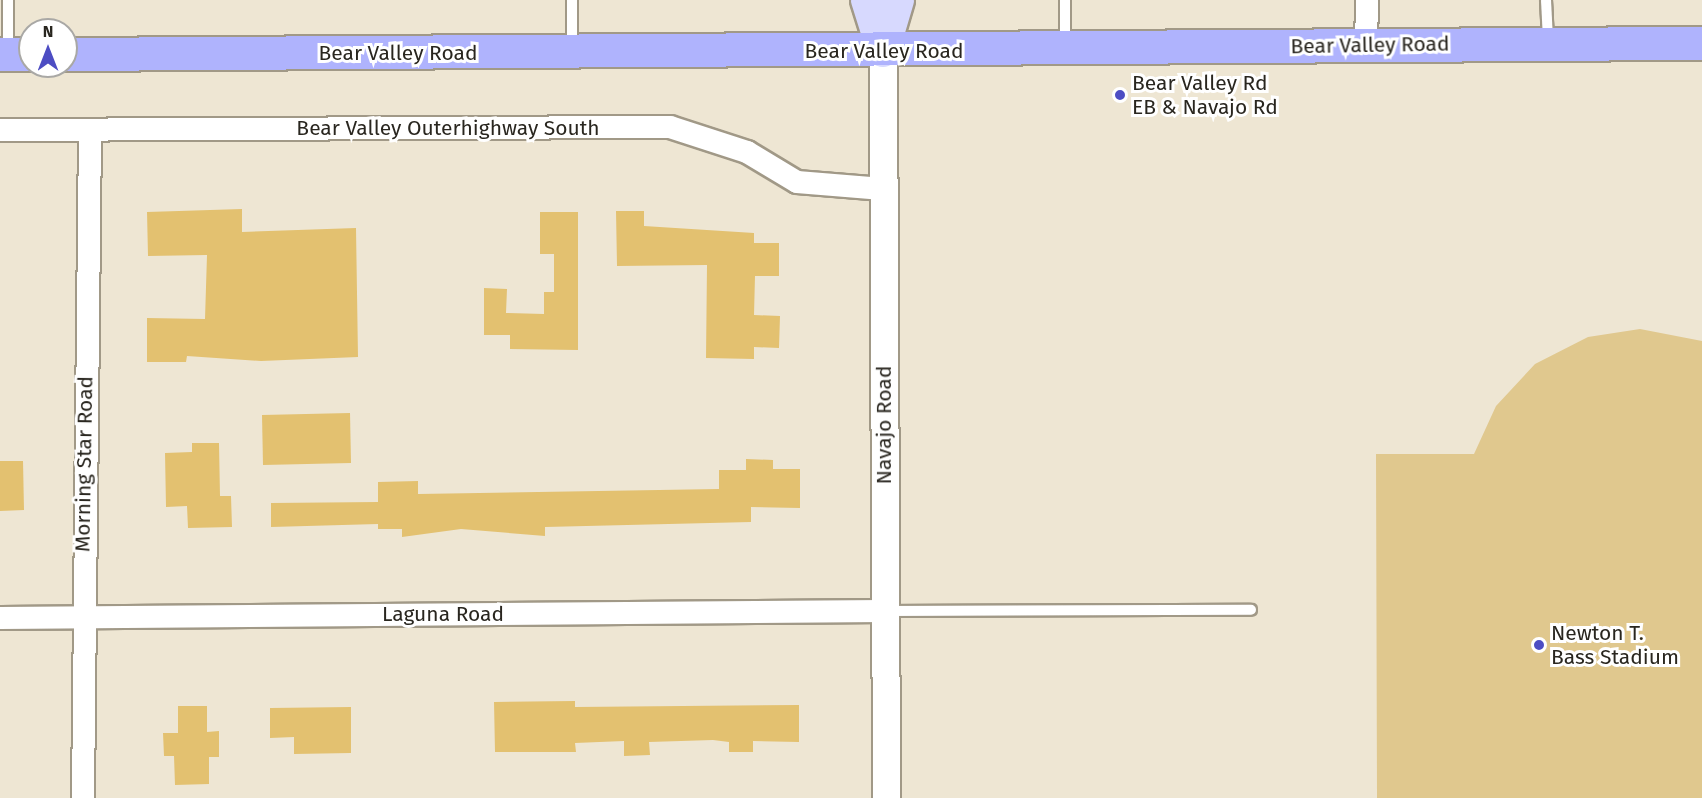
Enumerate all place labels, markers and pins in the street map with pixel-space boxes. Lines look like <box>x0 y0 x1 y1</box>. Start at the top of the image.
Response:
place label: Bear Valley Rd EB & Navajo Rd <box>1132 70 1278 120</box>
marker: Bear Valley Rd EB & Navajo Rd <box>1113 88 1127 102</box>
place label: Newton T. Bass Stadium <box>1551 620 1679 670</box>
marker: Newton T. Bass Stadium <box>1532 638 1546 652</box>

